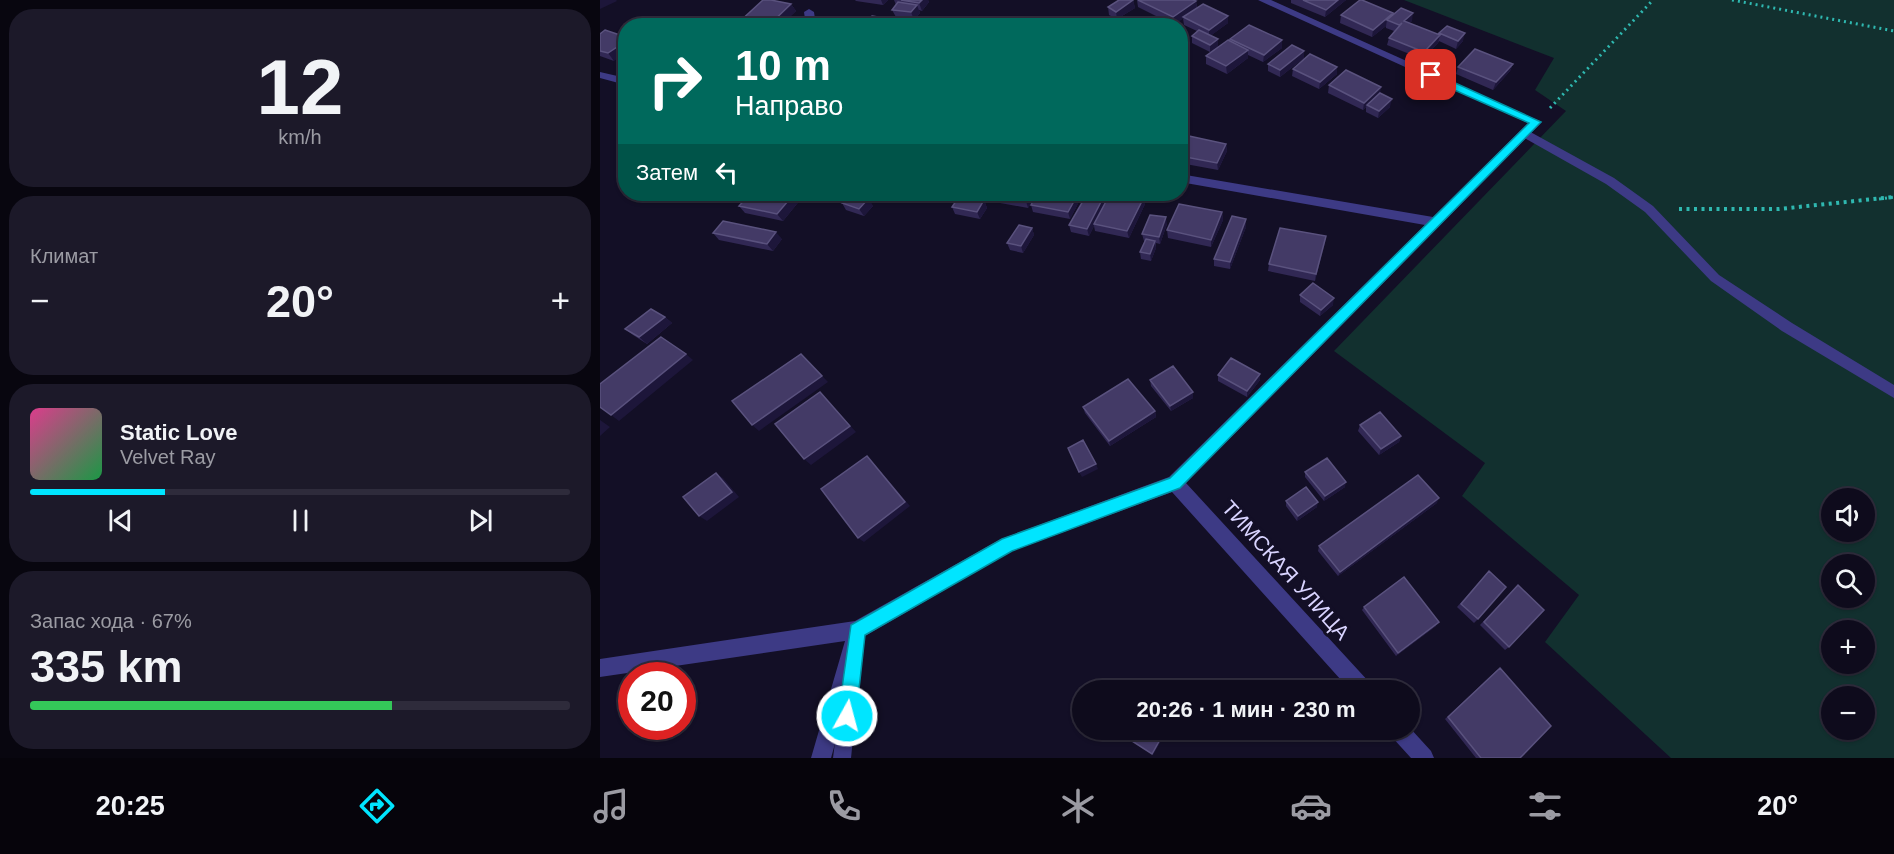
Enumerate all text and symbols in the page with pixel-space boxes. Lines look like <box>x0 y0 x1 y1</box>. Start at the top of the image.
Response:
icon: right <box>636 42 714 120</box>
text: 10 m <box>735 42 831 89</box>
text: 12 <box>257 43 343 131</box>
pin <box>1405 49 1456 100</box>
icon: arrive <box>1414 58 1447 91</box>
text: Направо <box>735 91 843 121</box>
text: km/h <box>278 126 322 148</box>
icon: left <box>710 156 743 189</box>
text: Затем <box>636 160 698 185</box>
text: Климат <box>30 245 98 267</box>
text: 20° <box>266 276 334 327</box>
text: − <box>30 282 49 319</box>
text: + <box>551 282 570 319</box>
text: Static Love <box>120 420 237 445</box>
text: Velvet Ray <box>120 446 216 468</box>
map controls <box>1821 488 1875 740</box>
button: sound <box>1821 488 1875 542</box>
street label: ТИМСКАЯ УЛИЦА <box>1218 496 1354 644</box>
icon: previous <box>104 504 137 537</box>
icon: pause <box>284 504 317 537</box>
icon: next <box>464 504 497 537</box>
button: search <box>1821 554 1875 608</box>
text: Запас хода · 67% <box>30 610 192 632</box>
button: + <box>1821 620 1875 674</box>
text: 335 km <box>30 641 183 692</box>
speed limit sign: 20 <box>618 662 696 740</box>
position arrow <box>815 684 879 748</box>
button: − <box>1821 686 1875 740</box>
text: 20:26 · 1 мин · 230 m <box>1136 697 1356 722</box>
icon: directions <box>356 785 398 827</box>
icon: music <box>590 785 632 827</box>
icon: phone <box>823 785 865 827</box>
icon: climate <box>1057 785 1099 827</box>
icon: car <box>1290 785 1332 827</box>
icon: filters <box>1524 785 1566 827</box>
text: 20:25 <box>96 791 165 821</box>
text: 20° <box>1757 791 1798 821</box>

